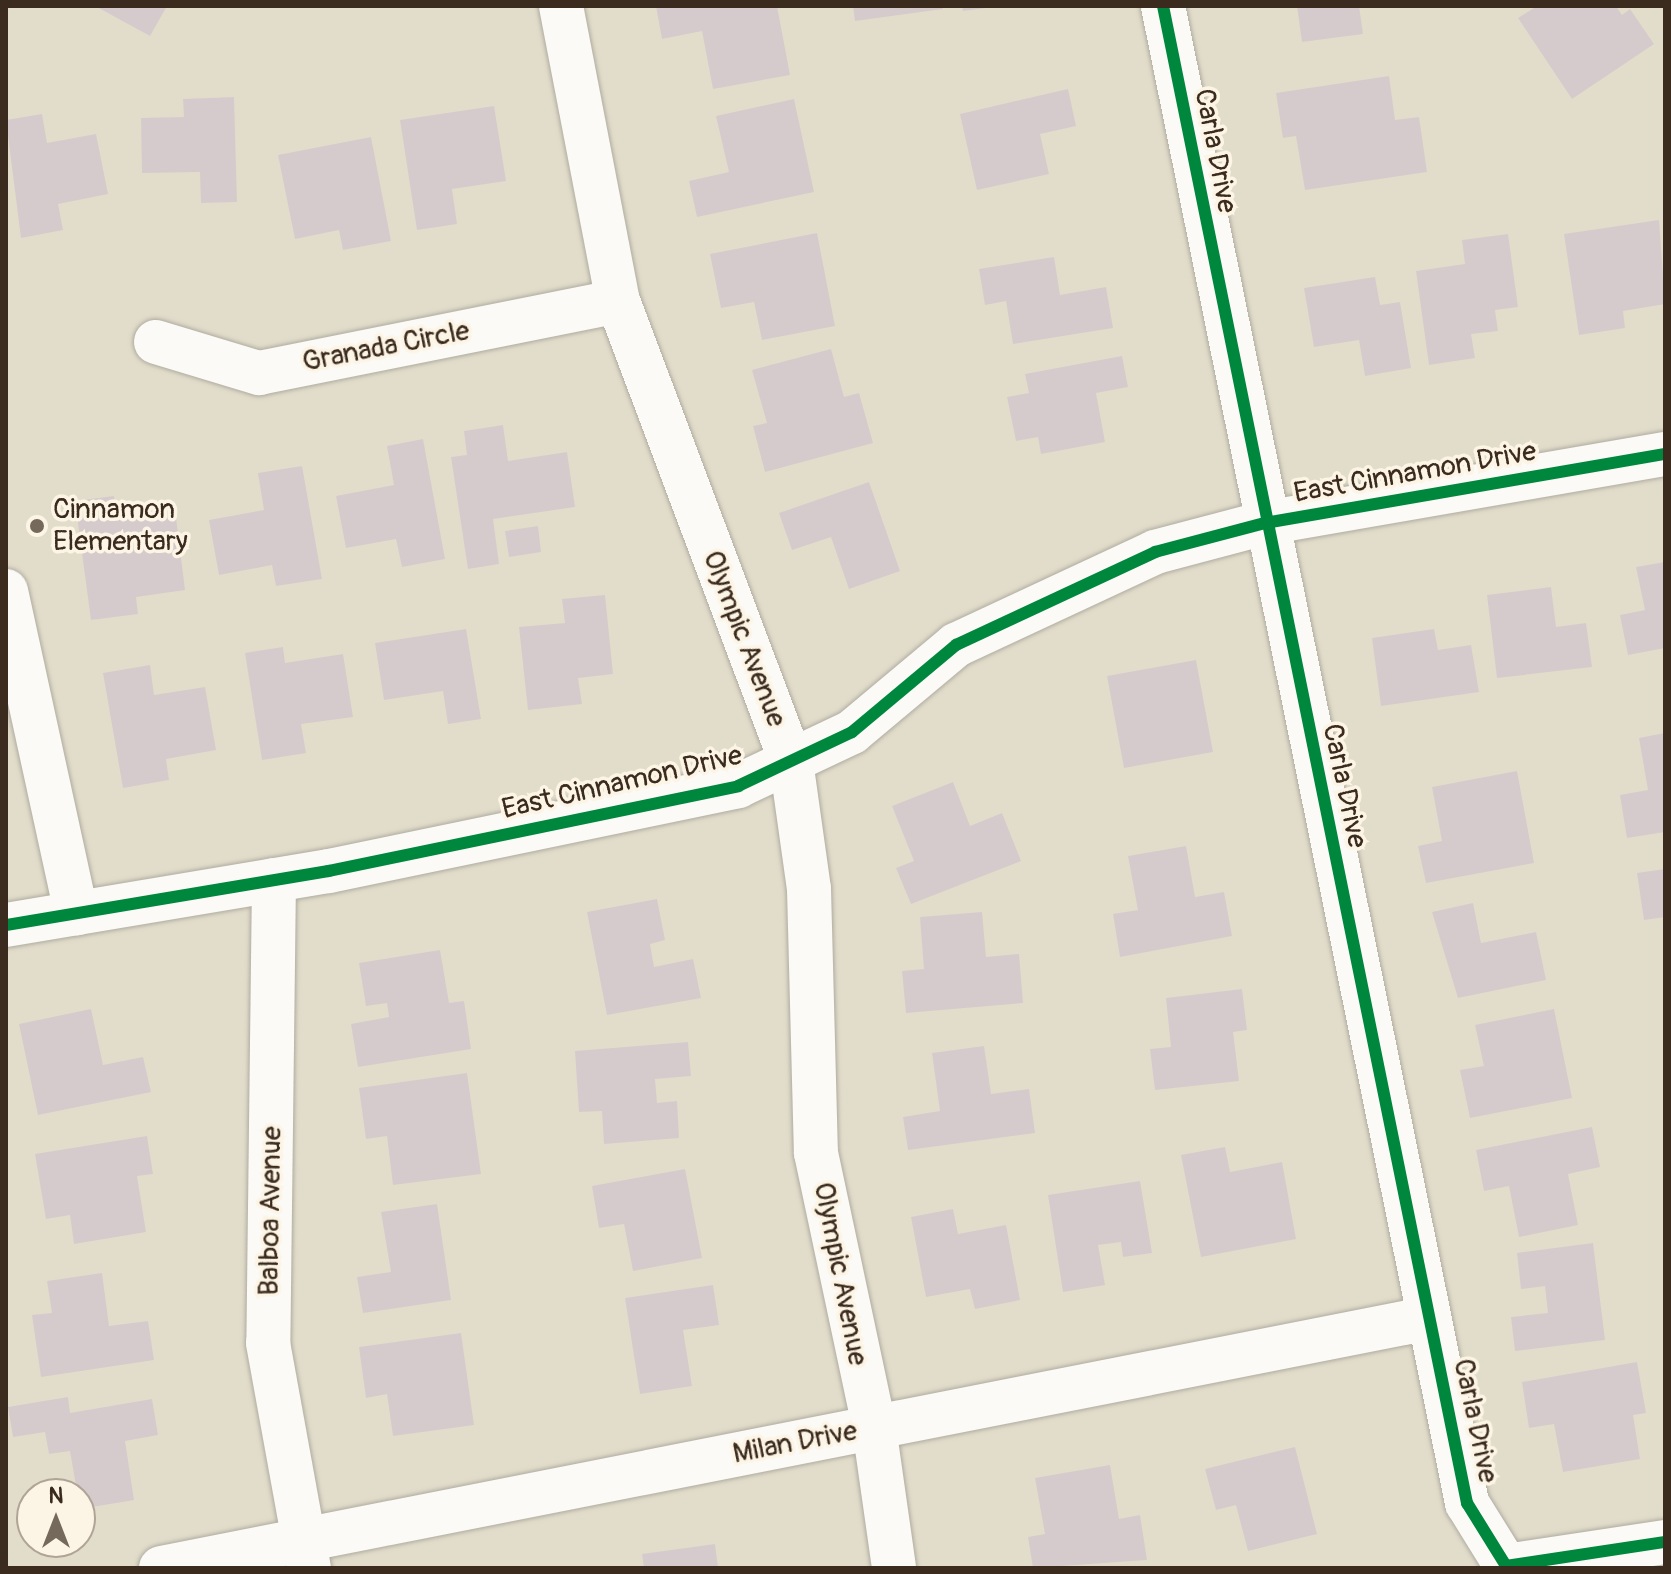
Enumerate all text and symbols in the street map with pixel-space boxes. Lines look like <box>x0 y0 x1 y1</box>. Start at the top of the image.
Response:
street label: Carla Drive <box>1187 86 1243 216</box>
street label: Granada Circle <box>300 314 472 380</box>
street label: East Cinnamon Drive <box>1291 435 1539 511</box>
place label: Cinnamon Elementary <box>53 493 188 559</box>
marker: Cinnamon Elementary <box>28 517 46 535</box>
street label: Olympic Avenue <box>695 546 793 732</box>
street label: Carla Drive <box>1314 721 1374 851</box>
street label: East Cinnamon Drive <box>499 739 745 827</box>
street label: Balboa Avenue <box>253 1126 289 1296</box>
street label: Olympic Avenue <box>806 1180 874 1368</box>
street label: Carla Drive <box>1445 1356 1505 1486</box>
street label: Milan Drive <box>730 1415 860 1471</box>
north arrow <box>16 1478 96 1558</box>
text: N <box>49 1482 63 1510</box>

